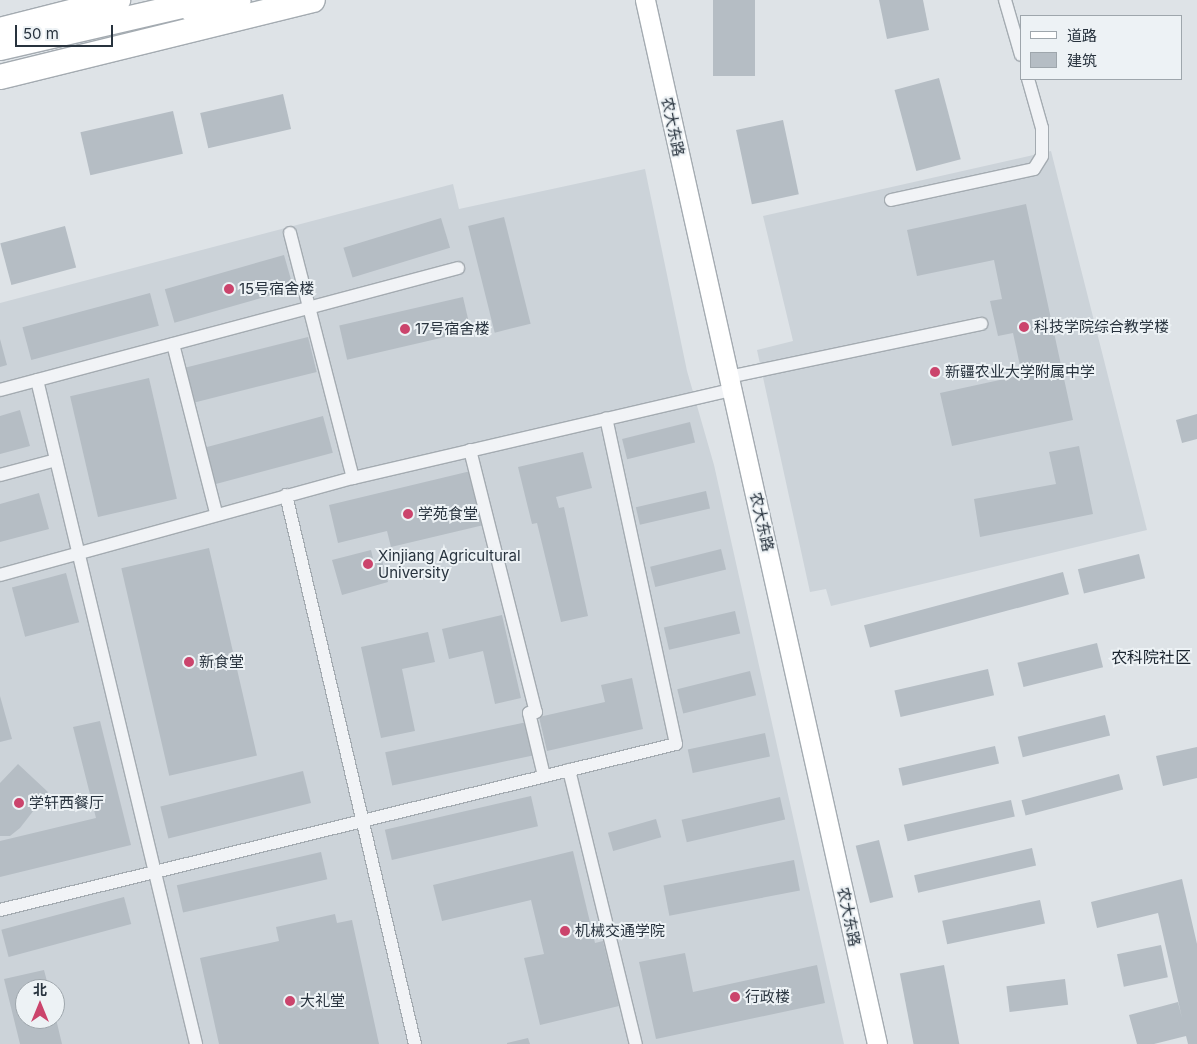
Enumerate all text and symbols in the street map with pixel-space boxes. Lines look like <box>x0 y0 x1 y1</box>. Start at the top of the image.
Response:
scale bar <box>18 15 115 47</box>
legend <box>1020 15 1182 80</box>
text: 50 m <box>23 24 59 43</box>
text: 道路 <box>1067 26 1097 45</box>
text: 建筑 <box>1067 51 1097 70</box>
street label: 农大东路 <box>658 96 688 158</box>
place label: 15号宿舍楼 <box>239 280 314 298</box>
marker: 15号宿舍楼 <box>223 283 235 295</box>
place label: 科技学院综合教学楼 <box>1034 318 1169 336</box>
place label: 17号宿舍楼 <box>415 320 490 338</box>
marker: 科技学院综合教学楼 <box>1018 321 1030 333</box>
marker: 17号宿舍楼 <box>399 323 411 335</box>
place label: 新疆农业大学附属中学 <box>945 363 1095 381</box>
marker: 新疆农业大学附属中学 <box>929 366 941 378</box>
street label: 农大东路 <box>746 491 778 553</box>
place label: 学苑食堂 <box>418 505 478 523</box>
marker: 学苑食堂 <box>402 508 414 520</box>
place label: Xinjiang Agricultural University <box>378 546 521 581</box>
marker: Xinjiang Agricultural University <box>362 558 374 570</box>
district label: 农科院社区 <box>1111 647 1191 667</box>
place label: 新食堂 <box>199 653 244 671</box>
marker: 新食堂 <box>183 656 195 668</box>
place label: 学轩西餐厅 <box>29 794 104 812</box>
marker: 学轩西餐厅 <box>13 797 25 809</box>
street label: 农大东路 <box>834 886 864 948</box>
place label: 机械交通学院 <box>575 922 665 940</box>
marker: 机械交通学院 <box>559 925 571 937</box>
north arrow <box>15 979 65 1029</box>
text: 北 <box>33 981 47 998</box>
place label: 行政楼 <box>745 988 790 1006</box>
marker: 行政楼 <box>729 991 741 1003</box>
place label: 大礼堂 <box>300 992 345 1010</box>
marker: 大礼堂 <box>284 995 296 1007</box>

